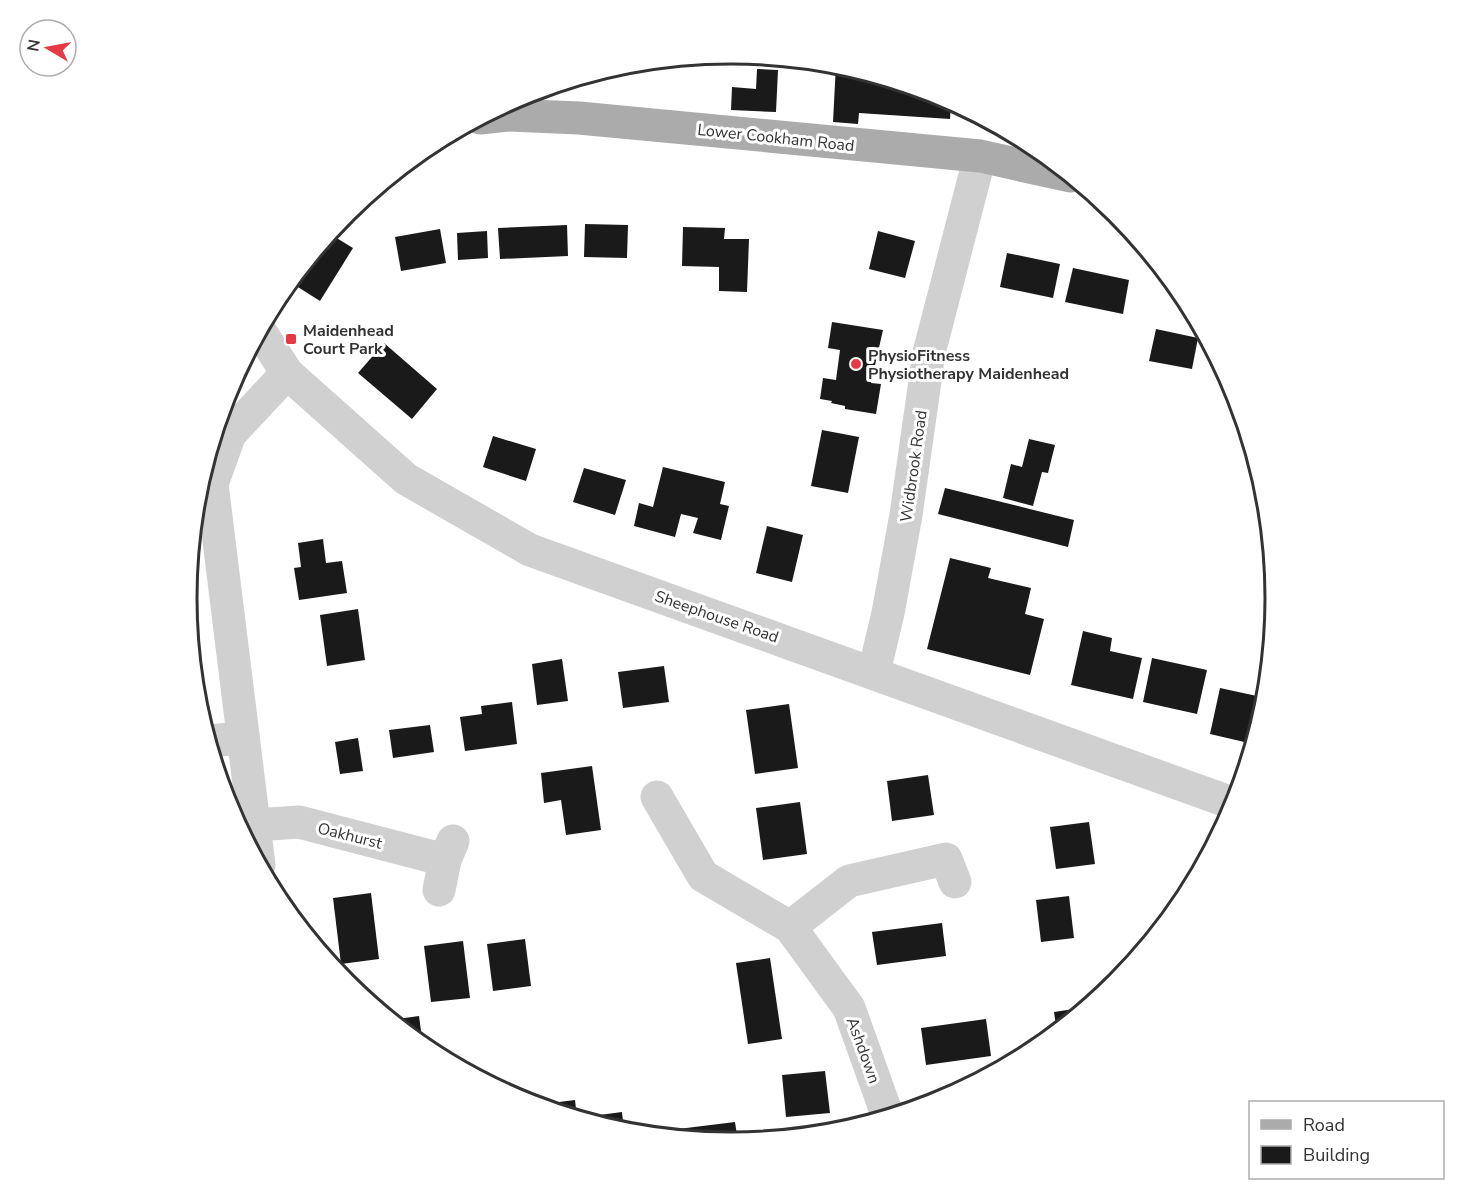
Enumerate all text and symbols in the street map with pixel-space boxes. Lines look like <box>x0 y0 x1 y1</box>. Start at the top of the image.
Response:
north arrow <box>18 18 78 78</box>
text: N <box>22 38 46 53</box>
street label: Lower Cookham Road <box>696 119 855 157</box>
place label: Maidenhead Court Park <box>303 320 394 360</box>
marker: Maidenhead Court Park <box>284 332 298 346</box>
place label: PhysioFitness Physiotherapy Maidenhead <box>868 345 1069 385</box>
marker: PhysioFitness Physiotherapy Maidenhead <box>849 357 863 371</box>
street label: Widbrook Road <box>895 409 933 523</box>
street label: Sheephouse Road <box>652 585 782 648</box>
street label: Oakhurst <box>315 817 385 855</box>
street label: Ashdown <box>841 1014 885 1087</box>
legend <box>1249 1101 1444 1179</box>
text: Road <box>1303 1113 1345 1137</box>
text: Building <box>1303 1143 1370 1167</box>

